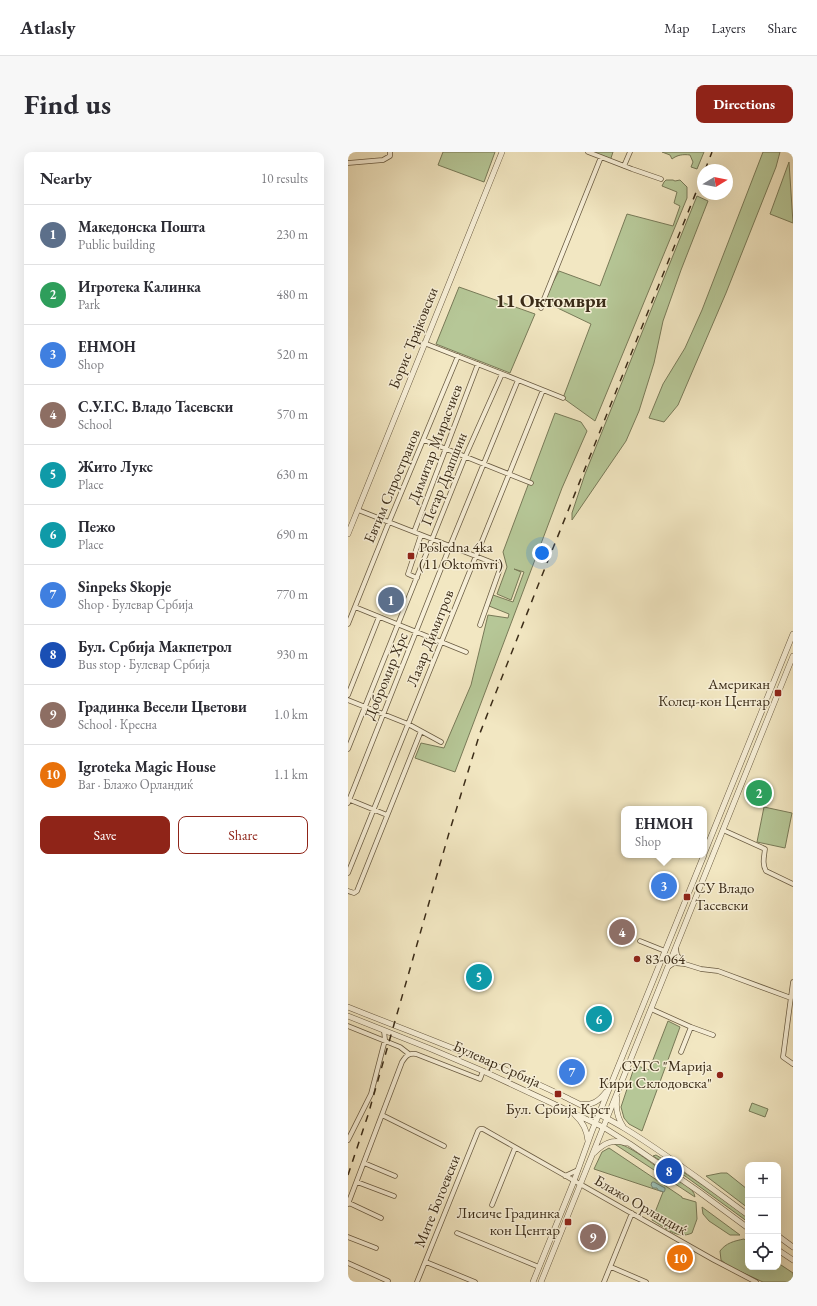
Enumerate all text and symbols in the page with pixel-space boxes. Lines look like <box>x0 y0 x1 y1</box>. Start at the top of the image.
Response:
text: Atlasly <box>20 15 76 40</box>
text: Map <box>664 19 689 37</box>
text: Layers <box>711 19 746 37</box>
text: Share <box>768 19 797 37</box>
button: Directions <box>696 85 793 123</box>
text: Find us <box>24 86 111 122</box>
north arrow <box>697 164 733 200</box>
text: Nearby <box>40 167 92 189</box>
text: 10 results <box>261 170 308 187</box>
text: Македонска Пошта <box>78 217 205 236</box>
text: 1 <box>50 226 56 243</box>
text: 230 m <box>277 226 308 243</box>
text: Public building <box>78 236 155 253</box>
text: Игротека Калинка <box>78 277 201 296</box>
street label: Борис Трајковски <box>384 284 442 391</box>
text: 2 <box>50 286 56 303</box>
text: 480 m <box>277 286 308 303</box>
district label: 11 Октомври <box>495 288 607 313</box>
text: Park <box>78 296 100 313</box>
text: ЕНМОН <box>78 337 136 356</box>
text: 3 <box>50 346 56 363</box>
text: 520 m <box>277 346 308 363</box>
text: Shop <box>78 356 104 373</box>
street label: Димитар Мирасчиев <box>403 381 466 506</box>
text: С.У.Г.С. Владо Тасевски <box>78 397 233 416</box>
text: 4 <box>50 406 56 423</box>
text: 570 m <box>277 406 308 423</box>
text: School <box>78 416 112 433</box>
street label: Евтим Спространов <box>359 426 424 546</box>
street label: Петар Драпшин <box>416 429 471 528</box>
text: Жито Лукс <box>78 457 153 476</box>
text: 5 <box>50 466 56 483</box>
text: 630 m <box>277 466 308 483</box>
text: Place <box>78 476 104 493</box>
text: Пежо <box>78 517 115 536</box>
text: 6 <box>50 526 56 543</box>
text: 690 m <box>277 526 308 543</box>
text: Place <box>78 536 104 553</box>
place label: Posledna 4ka (11 Oktomvri) <box>419 537 503 573</box>
your location <box>532 543 552 563</box>
marker: Posledna 4ka (11 Oktomvri) <box>406 551 416 561</box>
text: Sinpeks Skopje <box>78 577 171 596</box>
pin: 1 <box>378 585 404 615</box>
text: 7 <box>50 586 56 603</box>
text: 770 m <box>277 586 308 603</box>
street label: Лазар Димитров <box>402 587 458 689</box>
text: Shop · Булевар Србија <box>78 596 193 613</box>
street label: Добромир Хрс <box>359 629 412 722</box>
text: Бул. Србија Макпетрол <box>78 637 232 656</box>
text: 8 <box>50 646 56 663</box>
text: 930 m <box>277 646 308 663</box>
text: Bus stop · Булевар Србија <box>78 656 210 673</box>
place label: Американ Колеџ-кон Центар <box>658 674 770 710</box>
marker: Американ Колеџ-кон Центар <box>773 688 783 698</box>
text: Градинка Весели Цветови <box>78 697 247 716</box>
text: 9 <box>50 706 56 723</box>
text: 1.0 km <box>274 706 308 723</box>
text: School · Кресна <box>78 716 157 733</box>
text: Igroteka Magic House <box>78 757 216 776</box>
text: 10 <box>46 766 60 783</box>
text: 1.1 km <box>274 766 308 783</box>
text: Bar · Блажо Орландиќ <box>78 776 193 793</box>
pin: 2 <box>746 778 772 808</box>
popup <box>621 806 707 858</box>
text: ЕНМОН <box>635 814 693 833</box>
button: Save <box>40 816 170 854</box>
button: Share <box>178 816 308 854</box>
text: Shop <box>635 833 661 850</box>
pin: 3 <box>651 871 677 901</box>
place label: СУ Владо Тасевски <box>695 878 754 914</box>
marker: СУ Владо Тасевски <box>682 892 692 902</box>
pin: 4 <box>609 917 635 947</box>
place label: 83-064 <box>645 949 686 968</box>
marker: 83-064 <box>632 954 642 964</box>
pin: 5 <box>466 962 492 992</box>
pin: 6 <box>586 1004 612 1034</box>
street label: Булевар Србија <box>450 1036 544 1091</box>
place label: СУГС "Марија Кири Склодовска" <box>599 1056 712 1092</box>
pin: 7 <box>559 1057 585 1087</box>
marker: СУГС "Марија Кири Склодовска" <box>715 1070 725 1080</box>
marker: Бул. Србија Крст <box>553 1089 563 1099</box>
place label: Бул. Србија Крст <box>506 1099 610 1118</box>
street label: Мите Богоевски <box>409 1151 464 1250</box>
pin: 8 <box>656 1156 682 1186</box>
map controls <box>745 1162 781 1270</box>
button: + <box>745 1162 781 1198</box>
street label: Блажо Орландиќ <box>591 1170 691 1239</box>
button: − <box>745 1198 781 1234</box>
place label: Лисиче Градинка кон Центар <box>457 1203 560 1239</box>
marker: Лисиче Градинка кон Центар <box>563 1217 573 1227</box>
pin: 9 <box>580 1222 606 1252</box>
button: locate <box>745 1234 781 1270</box>
pin: 10 <box>667 1243 693 1273</box>

